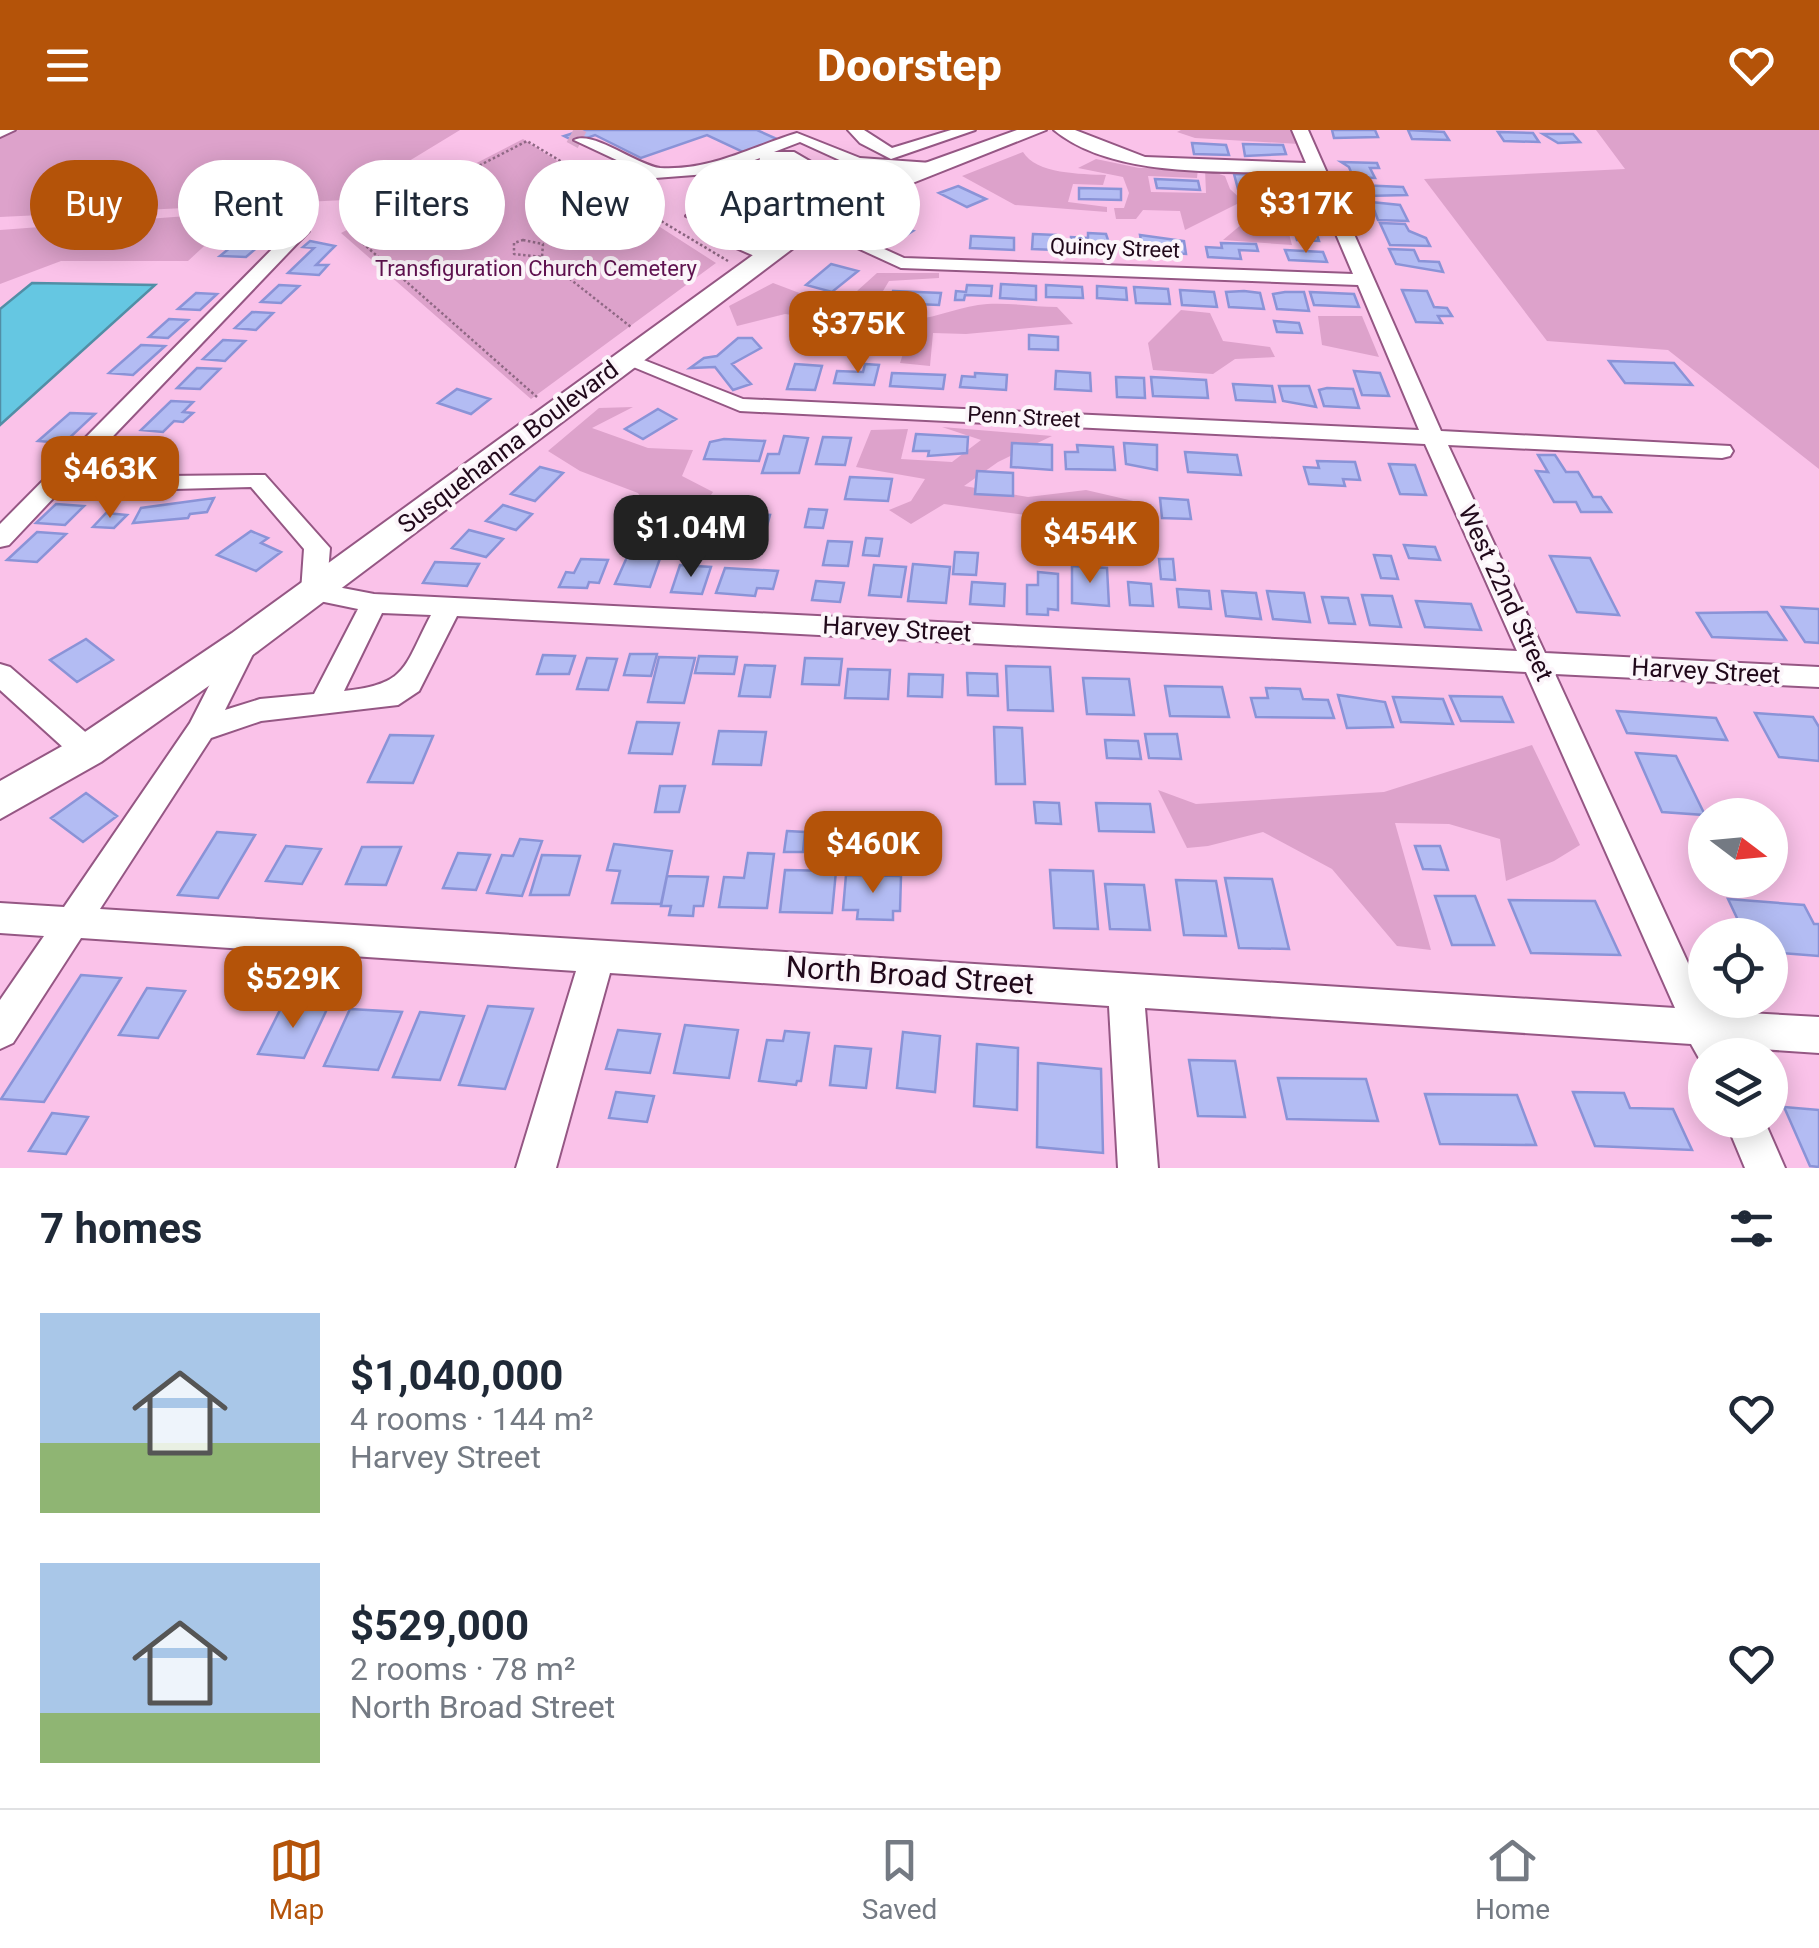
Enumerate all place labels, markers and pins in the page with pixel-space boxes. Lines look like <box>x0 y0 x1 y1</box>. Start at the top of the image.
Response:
pin: $317K <box>1236 171 1376 256</box>
pin: $375K <box>788 291 928 376</box>
pin: $463K <box>40 436 180 521</box>
pin: $1.04M <box>610 495 772 580</box>
pin: $454K <box>1020 501 1160 586</box>
pin: $460K <box>803 811 943 896</box>
pin: $529K <box>223 946 363 1031</box>

